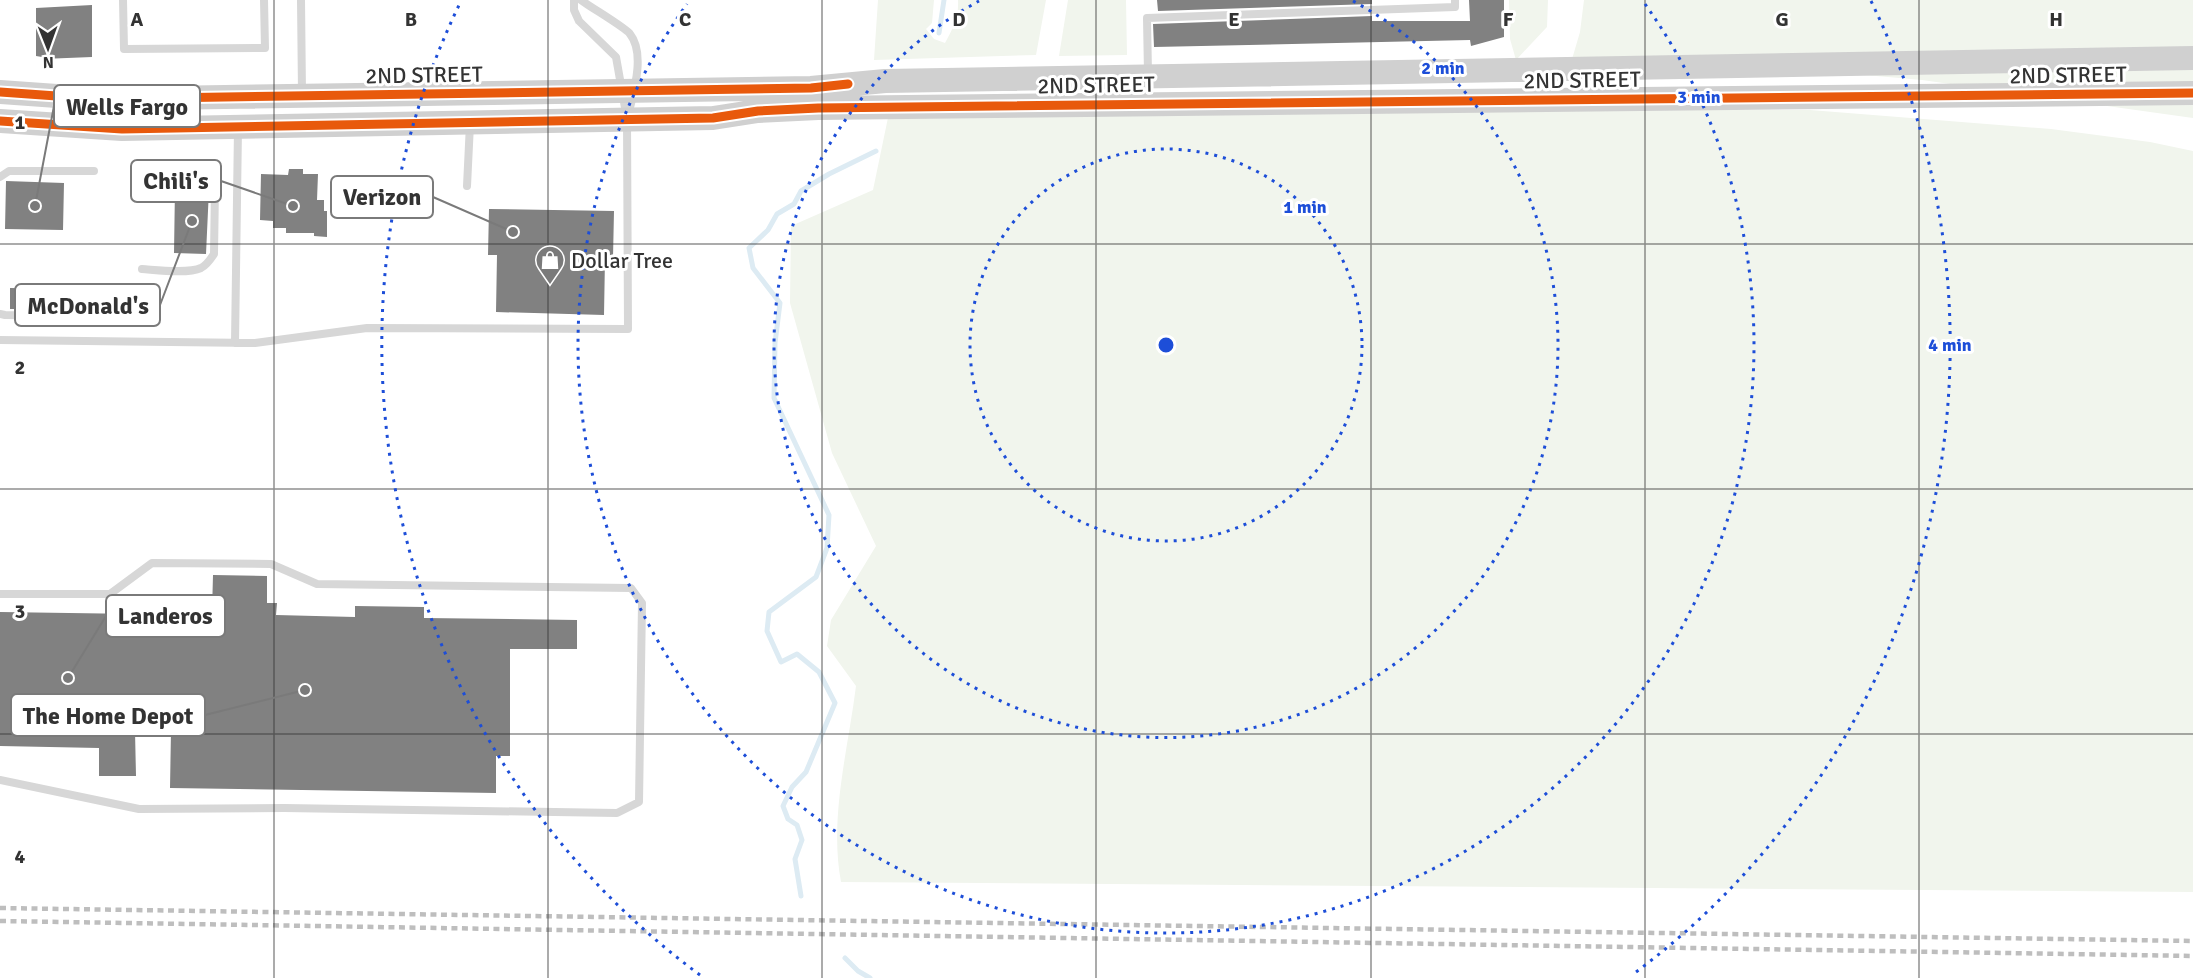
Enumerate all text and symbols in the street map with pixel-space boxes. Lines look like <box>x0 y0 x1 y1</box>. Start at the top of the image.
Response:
text: A <box>131 7 144 32</box>
text: B <box>405 7 417 32</box>
text: C <box>679 7 691 32</box>
text: D <box>952 7 966 32</box>
text: E <box>1228 7 1240 32</box>
text: F <box>1503 7 1514 32</box>
text: G <box>1775 7 1789 32</box>
text: H <box>2049 7 2063 32</box>
north arrow <box>18 18 78 78</box>
text: N <box>43 52 54 72</box>
text: 2 min <box>1421 57 1465 79</box>
street label: 2ND STREET <box>365 60 483 90</box>
street label: 2ND STREET <box>2009 60 2127 90</box>
street label: 2ND STREET <box>1523 65 1641 95</box>
street label: 2ND STREET <box>1037 70 1155 100</box>
callout: Wells Fargo <box>54 85 200 127</box>
text: 3 min <box>1677 86 1721 108</box>
text: Wells Fargo <box>66 92 188 122</box>
text: 1 <box>15 110 26 135</box>
callout: Chili's <box>131 160 221 202</box>
text: Chili's <box>143 166 209 196</box>
callout: Verizon <box>331 176 433 218</box>
text: Verizon <box>343 182 421 212</box>
text: 1 min <box>1283 196 1327 218</box>
shop icon: Dollar Tree <box>534 244 566 286</box>
place label: Dollar Tree <box>571 247 673 274</box>
callout: McDonald's <box>15 284 160 326</box>
text: McDonald's <box>27 291 149 321</box>
text: 4 min <box>1928 334 1972 356</box>
centre of rings <box>1156 335 1176 355</box>
text: 2 <box>15 355 25 380</box>
callout: Landeros <box>106 595 225 637</box>
text: 3 <box>15 599 25 624</box>
text: Landeros <box>117 601 213 631</box>
callout: The Home Depot <box>11 694 205 736</box>
text: The Home Depot <box>23 701 193 731</box>
text: 4 <box>15 844 26 869</box>

